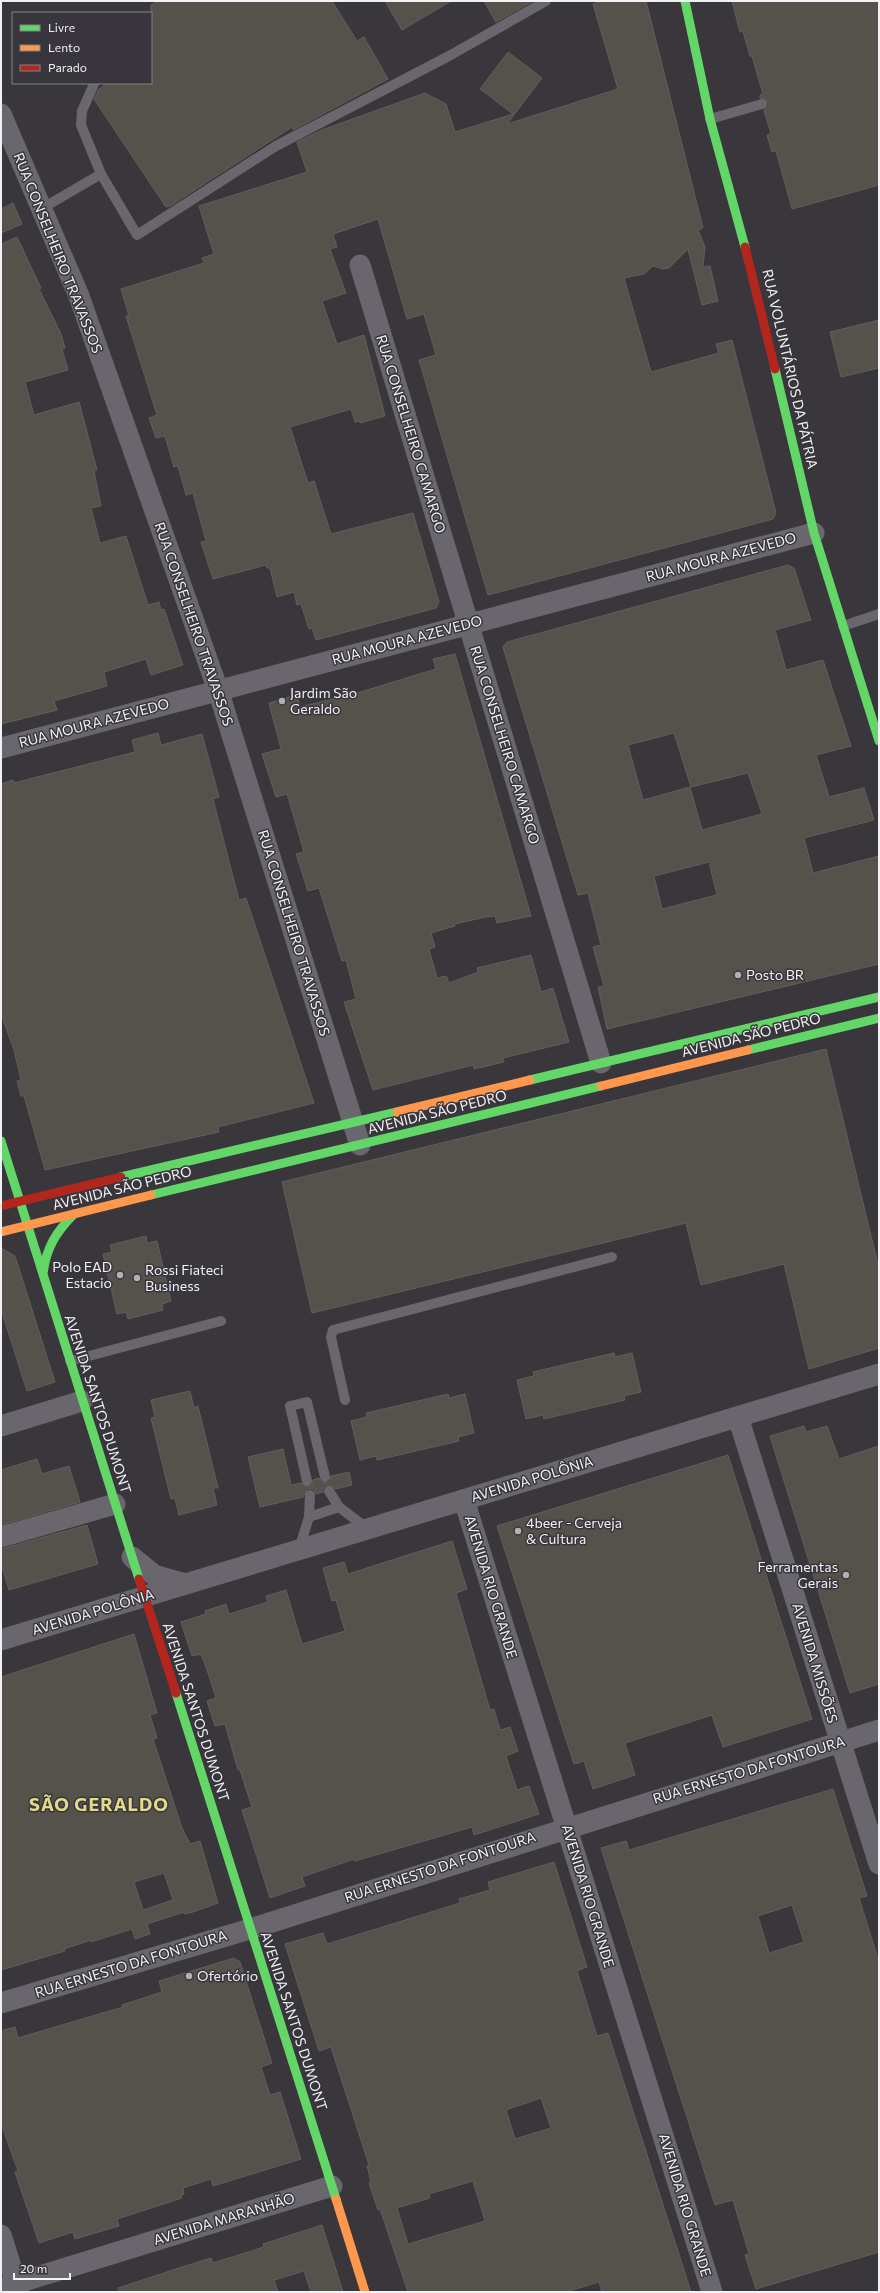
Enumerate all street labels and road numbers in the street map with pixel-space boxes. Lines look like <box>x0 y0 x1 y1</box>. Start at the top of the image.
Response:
street label: RUA CONSELHEIRO TRAVASSOS <box>10 150 107 356</box>
street label: RUA VOLUNTÁRIOS DA PÁTRIA <box>759 267 822 471</box>
street label: RUA CONSELHEIRO CAMARGO <box>373 333 450 535</box>
street label: RUA CONSELHEIRO TRAVASSOS <box>151 520 237 728</box>
street label: RUA MOURA AZEVEDO <box>644 528 798 585</box>
street label: RUA MOURA AZEVEDO <box>330 611 484 668</box>
street label: RUA CONSELHEIRO CAMARGO <box>467 644 544 846</box>
street label: RUA MOURA AZEVEDO <box>17 694 171 751</box>
street label: RUA CONSELHEIRO TRAVASSOS <box>255 828 334 1038</box>
street label: AVENIDA SÃO PEDRO <box>680 1009 822 1060</box>
street label: AVENIDA SÃO PEDRO <box>366 1086 508 1137</box>
street label: AVENIDA SÃO PEDRO <box>51 1162 193 1213</box>
street label: AVENIDA SANTOS DUMONT <box>61 1312 135 1495</box>
street label: AVENIDA POLÔNIA <box>469 1452 595 1505</box>
street label: AVENIDA RIO GRANDE <box>462 1513 521 1661</box>
street label: AVENIDA POLÔNIA <box>30 1585 156 1638</box>
street label: AVENIDA MISSÕES <box>789 1601 842 1725</box>
street label: AVENIDA SANTOS DUMONT <box>159 1620 233 1803</box>
street label: RUA ERNESTO DA FONTOURA <box>651 1732 847 1807</box>
street label: AVENIDA RIO GRANDE <box>559 1822 618 1970</box>
street label: RUA ERNESTO DA FONTOURA <box>342 1827 538 1906</box>
street label: RUA ERNESTO DA FONTOURA <box>33 1926 229 2001</box>
street label: AVENIDA SANTOS DUMONT <box>257 1929 331 2112</box>
street label: AVENIDA RIO GRANDE <box>656 2131 715 2279</box>
street label: AVENIDA MARANHÃO <box>151 2189 297 2248</box>

